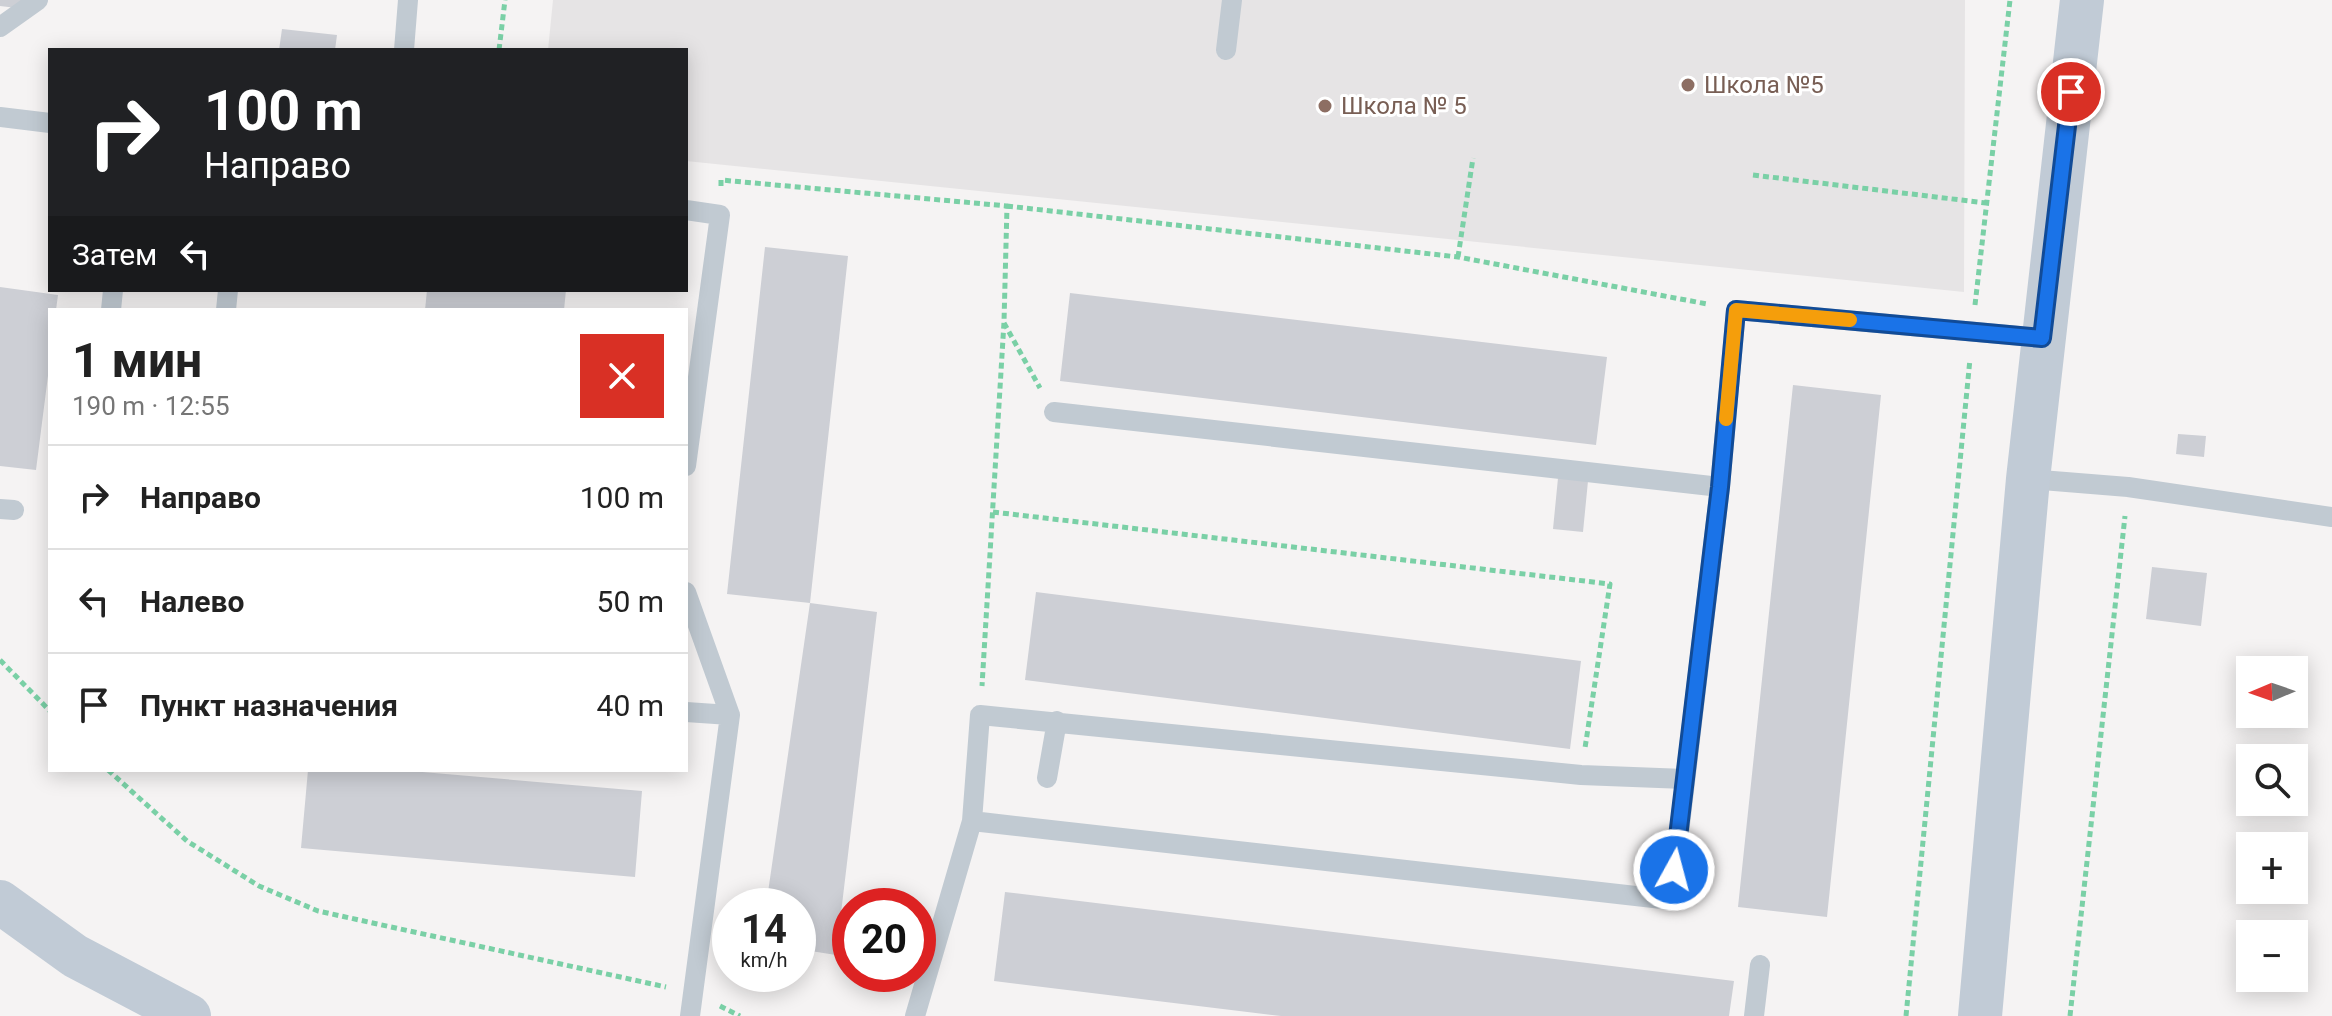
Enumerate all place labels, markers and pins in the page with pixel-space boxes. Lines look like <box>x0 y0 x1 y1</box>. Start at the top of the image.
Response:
pin <box>2037 58 2105 126</box>
place label: Школа №5 <box>1704 71 1824 99</box>
marker: Школа №5 <box>1679 76 1697 94</box>
place label: Школа № 5 <box>1341 92 1467 120</box>
marker: Школа № 5 <box>1316 97 1334 115</box>

